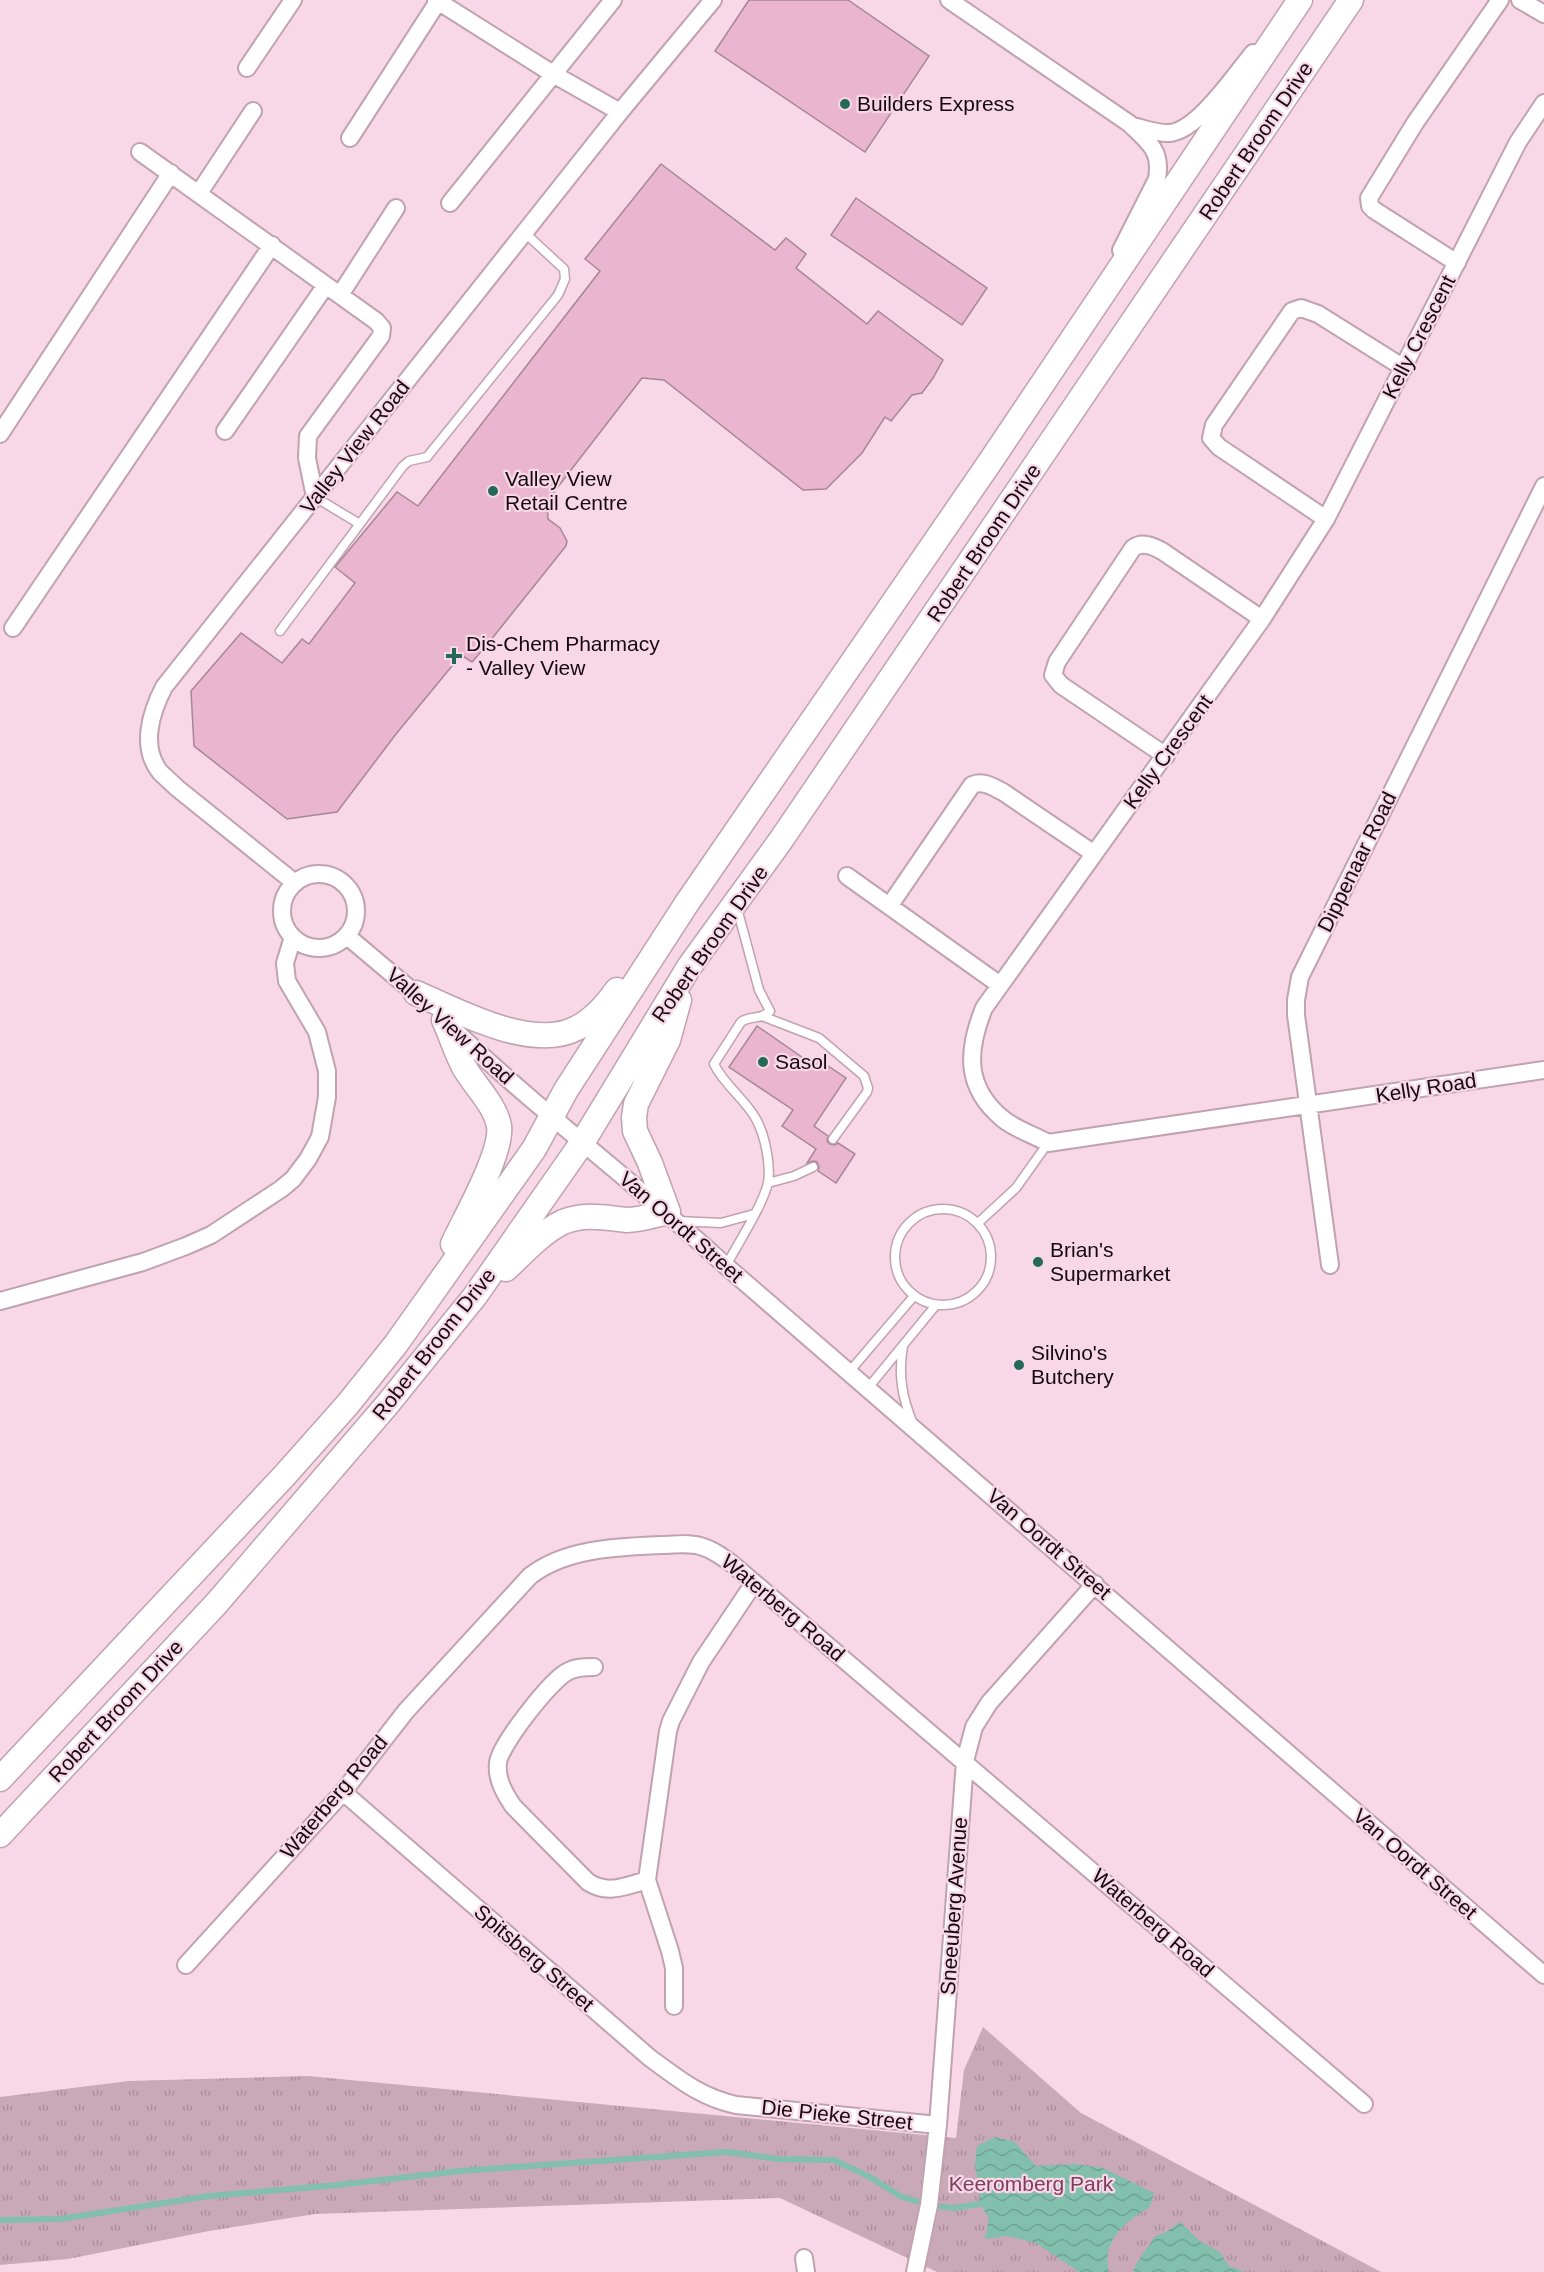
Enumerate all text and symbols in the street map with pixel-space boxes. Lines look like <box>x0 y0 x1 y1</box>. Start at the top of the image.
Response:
street label: Robert Broom Drive <box>1194 57 1317 224</box>
place label: Builders Express <box>857 92 1015 115</box>
marker: Builders Express <box>838 97 852 111</box>
street label: Kelly Crescent <box>1378 271 1460 402</box>
street label: Valley View Road <box>295 376 414 518</box>
street label: Robert Broom Drive <box>922 459 1045 626</box>
place label: Valley View Retail Centre <box>505 467 628 514</box>
marker: Valley View Retail Centre <box>486 484 500 498</box>
place label: Dis-Chem Pharmacy - Valley View <box>466 632 660 679</box>
marker: Dis-Chem Pharmacy - Valley View <box>447 649 461 663</box>
street label: Kelly Crescent <box>1119 690 1217 813</box>
street label: Dippenaar Road <box>1313 788 1400 936</box>
street label: Robert Broom Drive <box>647 861 772 1026</box>
street label: Valley View Road <box>382 963 518 1089</box>
place label: Sasol <box>775 1050 828 1073</box>
marker: Sasol <box>756 1055 770 1069</box>
street label: Kelly Road <box>1374 1068 1478 1107</box>
street label: Van Oordt Street <box>615 1167 748 1287</box>
place label: Brian's Supermarket <box>1050 1238 1170 1285</box>
marker: Brian's Supermarket <box>1031 1255 1045 1269</box>
street label: Robert Broom Drive <box>367 1263 500 1424</box>
place label: Silvino's Butchery <box>1031 1341 1114 1388</box>
marker: Silvino's Butchery <box>1012 1358 1026 1372</box>
street label: Van Oordt Street <box>983 1484 1116 1604</box>
street label: Waterberg Road <box>717 1550 849 1666</box>
street label: Robert Broom Drive <box>44 1635 187 1786</box>
street label: Waterberg Road <box>276 1731 392 1863</box>
street label: Van Oordt Street <box>1349 1804 1482 1924</box>
street label: Sneeuberg Avenue <box>936 1816 971 1996</box>
street label: Waterberg Road <box>1088 1864 1219 1982</box>
street label: Spitsberg Street <box>470 1900 599 2016</box>
street label: Die Pieke Street <box>760 2095 914 2134</box>
park label: Keeromberg Park <box>949 2172 1114 2195</box>

